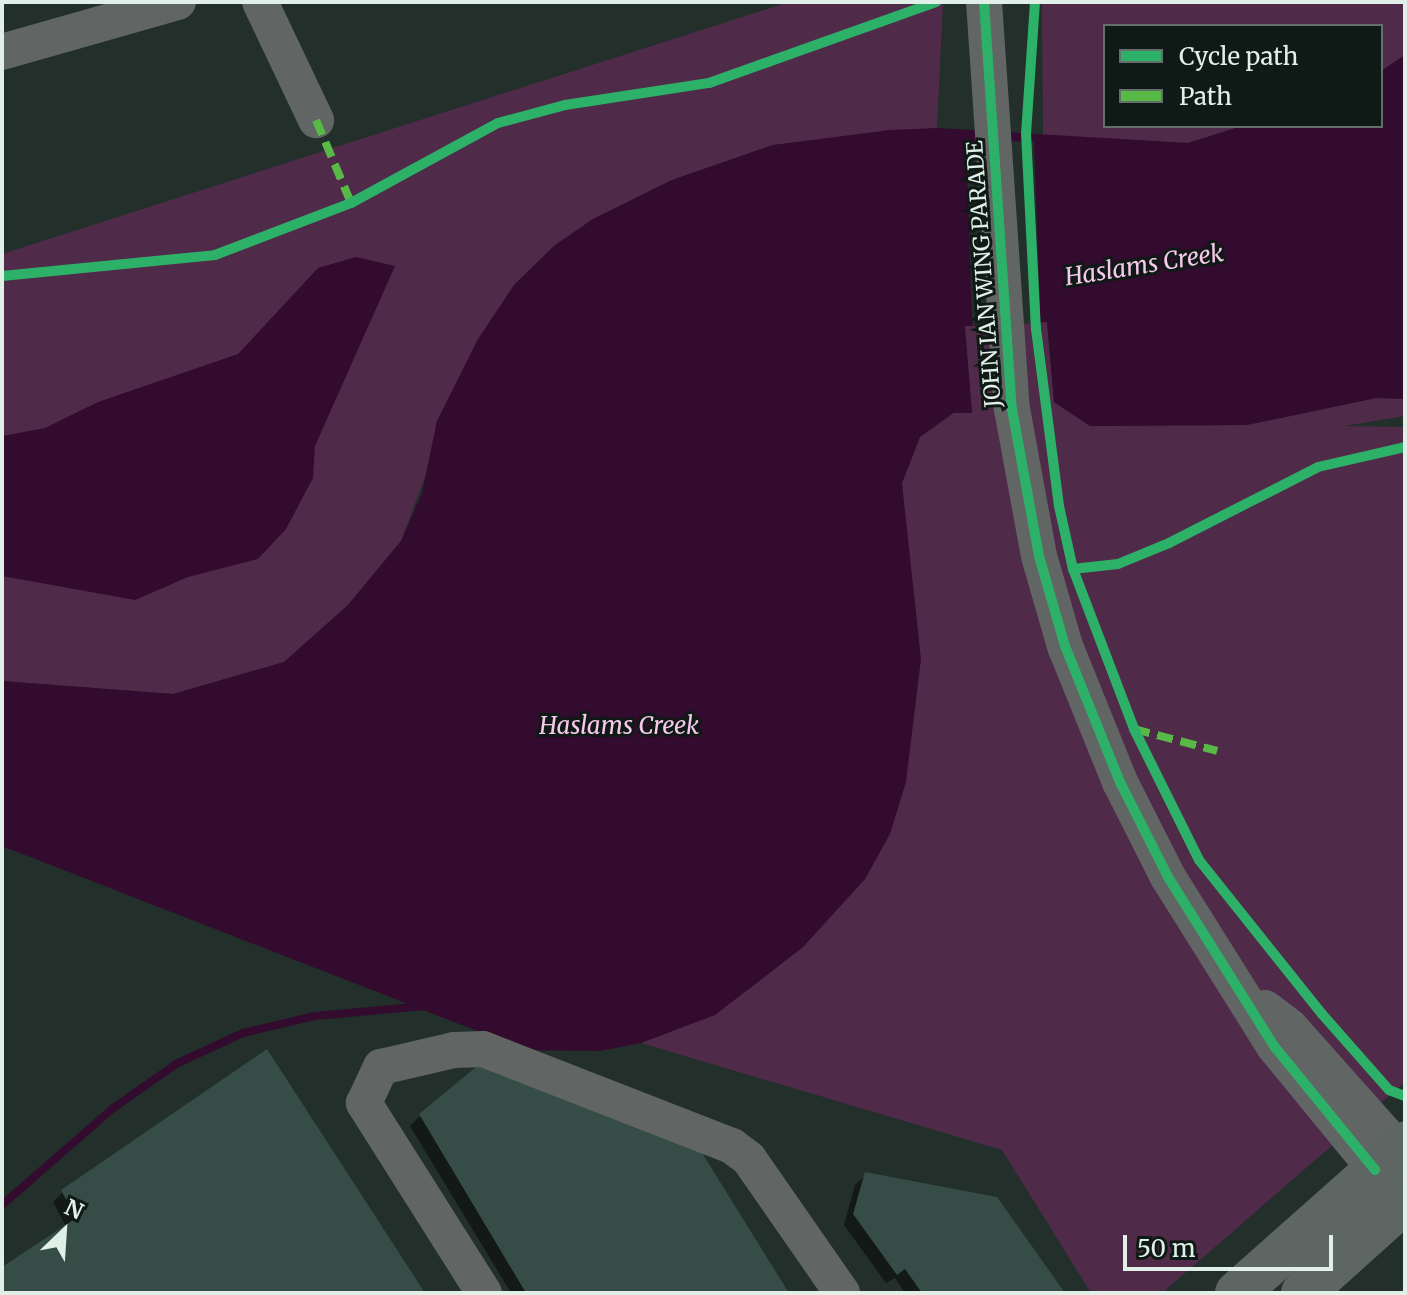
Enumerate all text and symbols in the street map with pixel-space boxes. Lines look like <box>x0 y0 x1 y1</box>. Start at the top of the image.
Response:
legend <box>1103 24 1383 128</box>
text: Cycle path <box>1179 41 1298 72</box>
text: Path <box>1179 81 1232 112</box>
street label: JOHN IAN WING PARADE <box>962 140 1006 408</box>
water label: Haslams Creek <box>1063 238 1225 292</box>
water label: Haslams Creek <box>539 712 699 740</box>
north arrow <box>24 1191 104 1271</box>
text: N <box>60 1193 88 1226</box>
scale bar <box>1127 1219 1337 1269</box>
text: 50 m <box>1137 1233 1196 1264</box>

